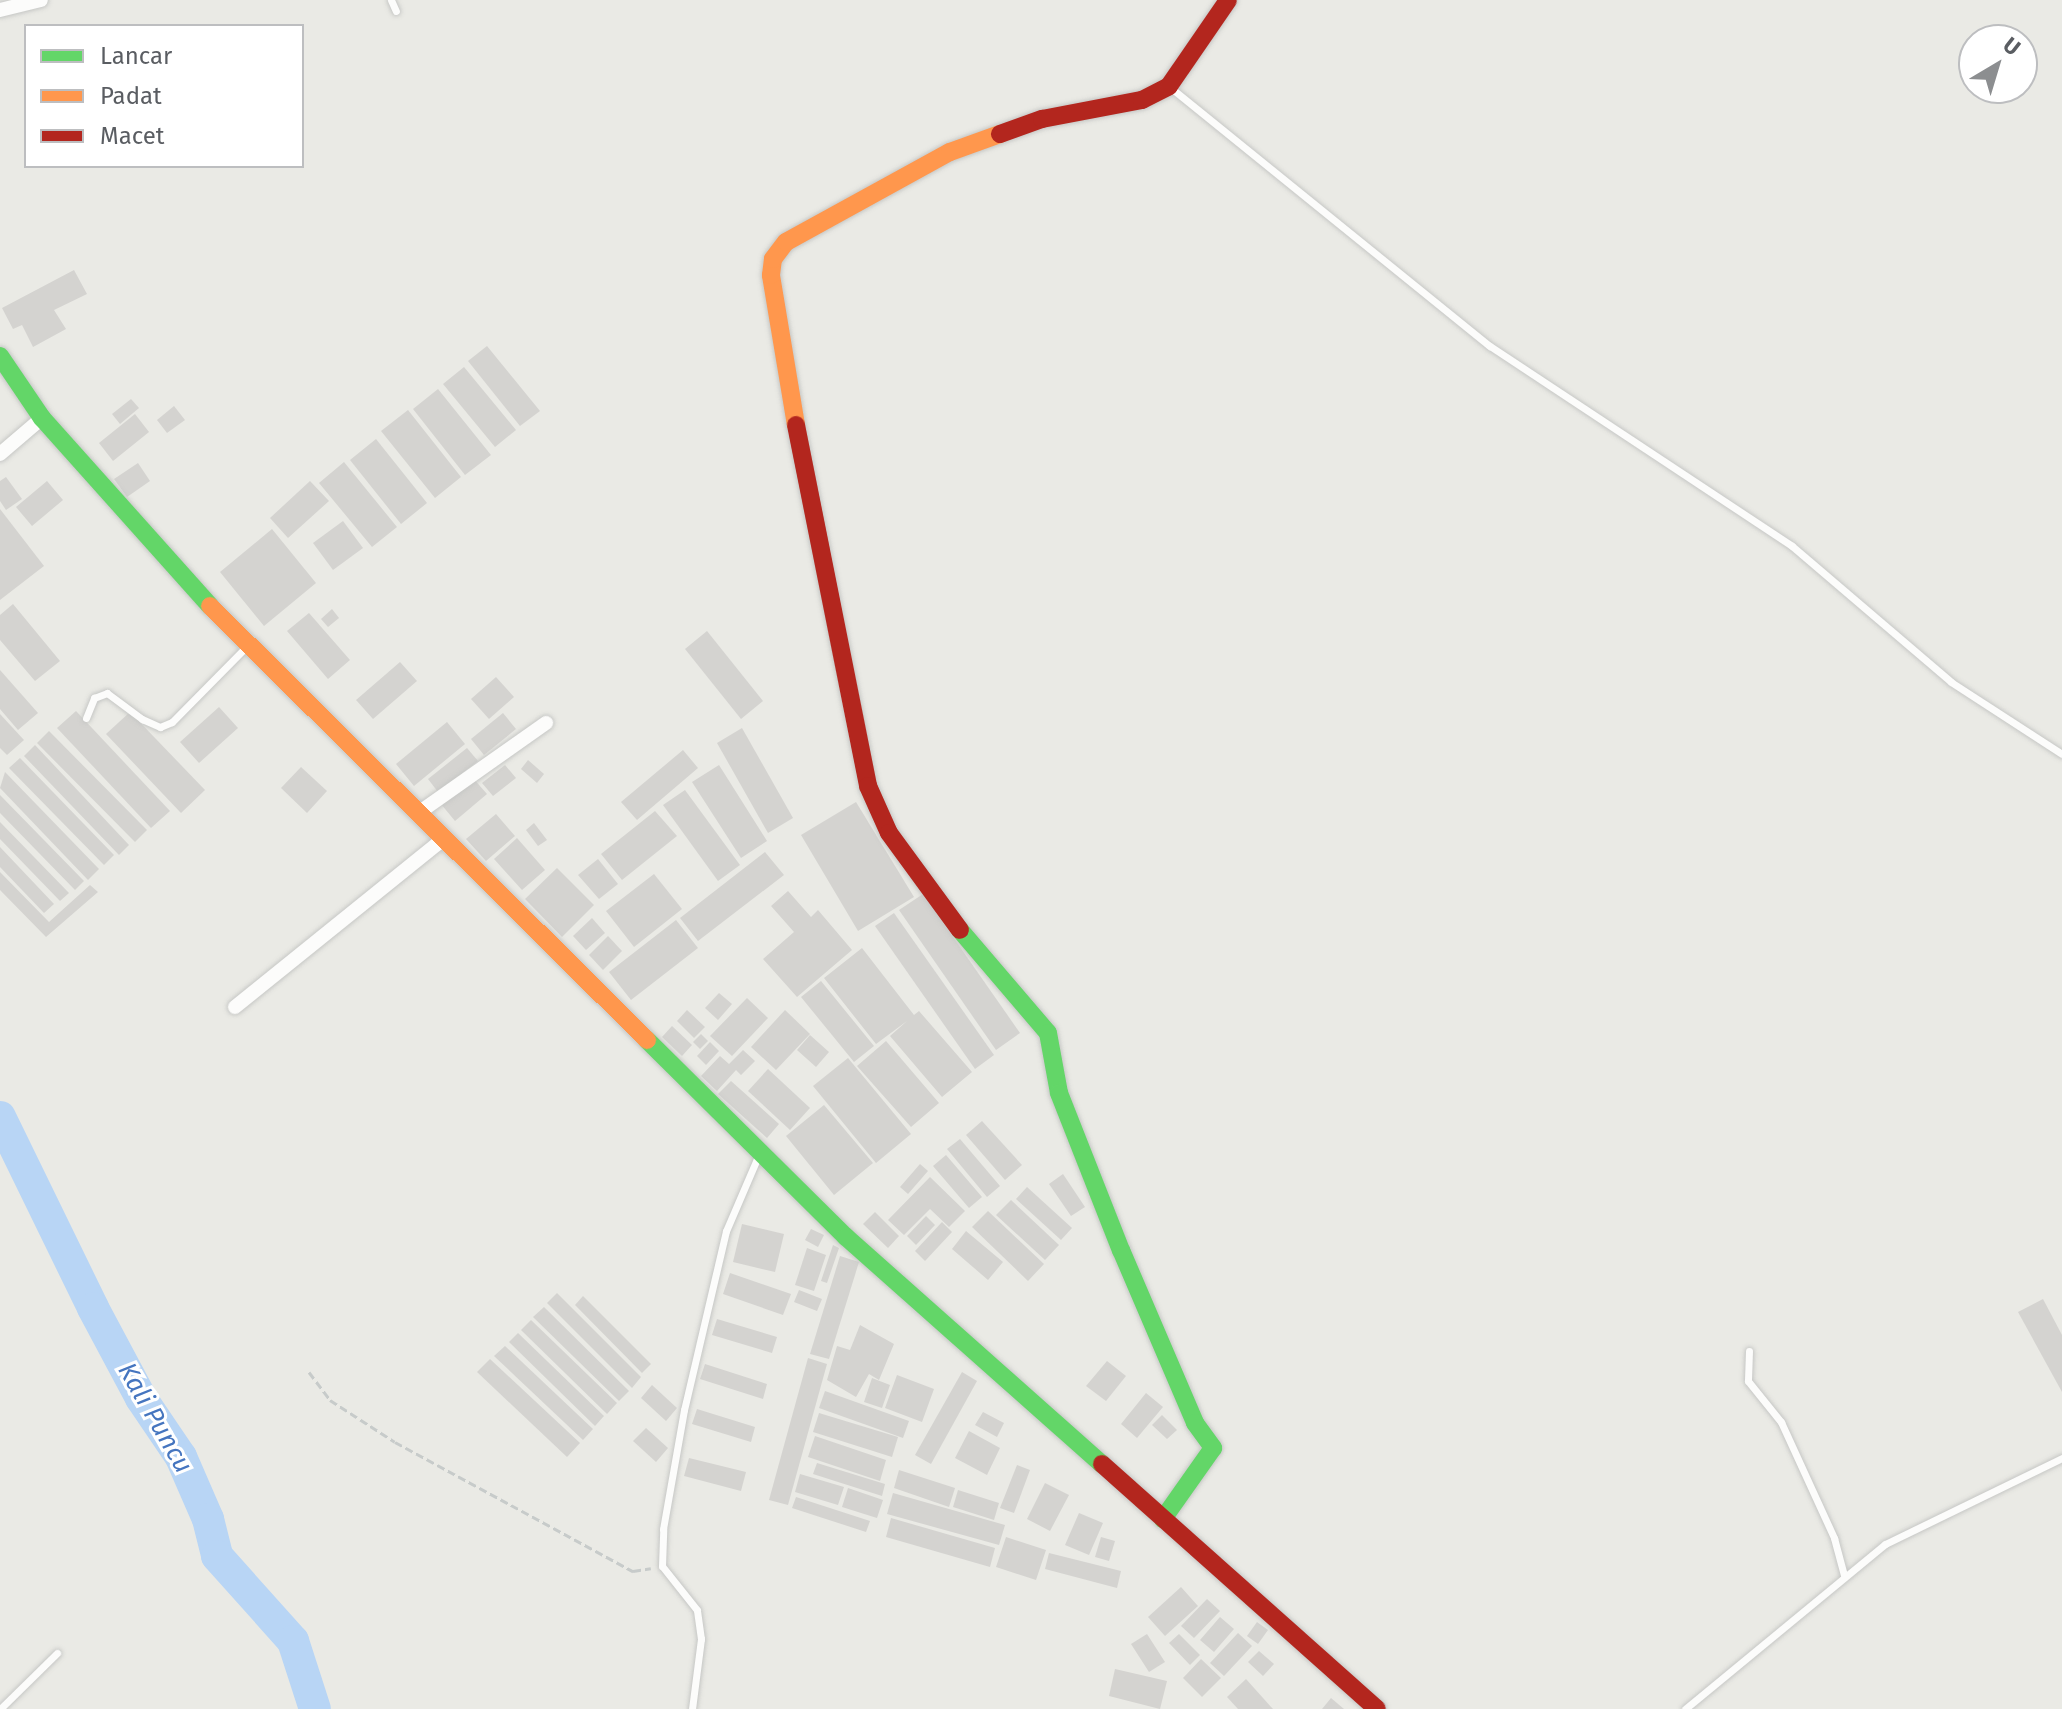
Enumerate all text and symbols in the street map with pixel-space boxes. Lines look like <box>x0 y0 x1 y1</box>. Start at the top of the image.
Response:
legend <box>24 24 304 168</box>
north arrow <box>1958 24 2038 104</box>
text: U <box>1998 31 2026 61</box>
text: Lancar <box>100 42 172 70</box>
text: Padat <box>100 82 162 110</box>
text: Macet <box>100 122 164 150</box>
water label: Kali Puncu <box>111 1357 199 1479</box>

